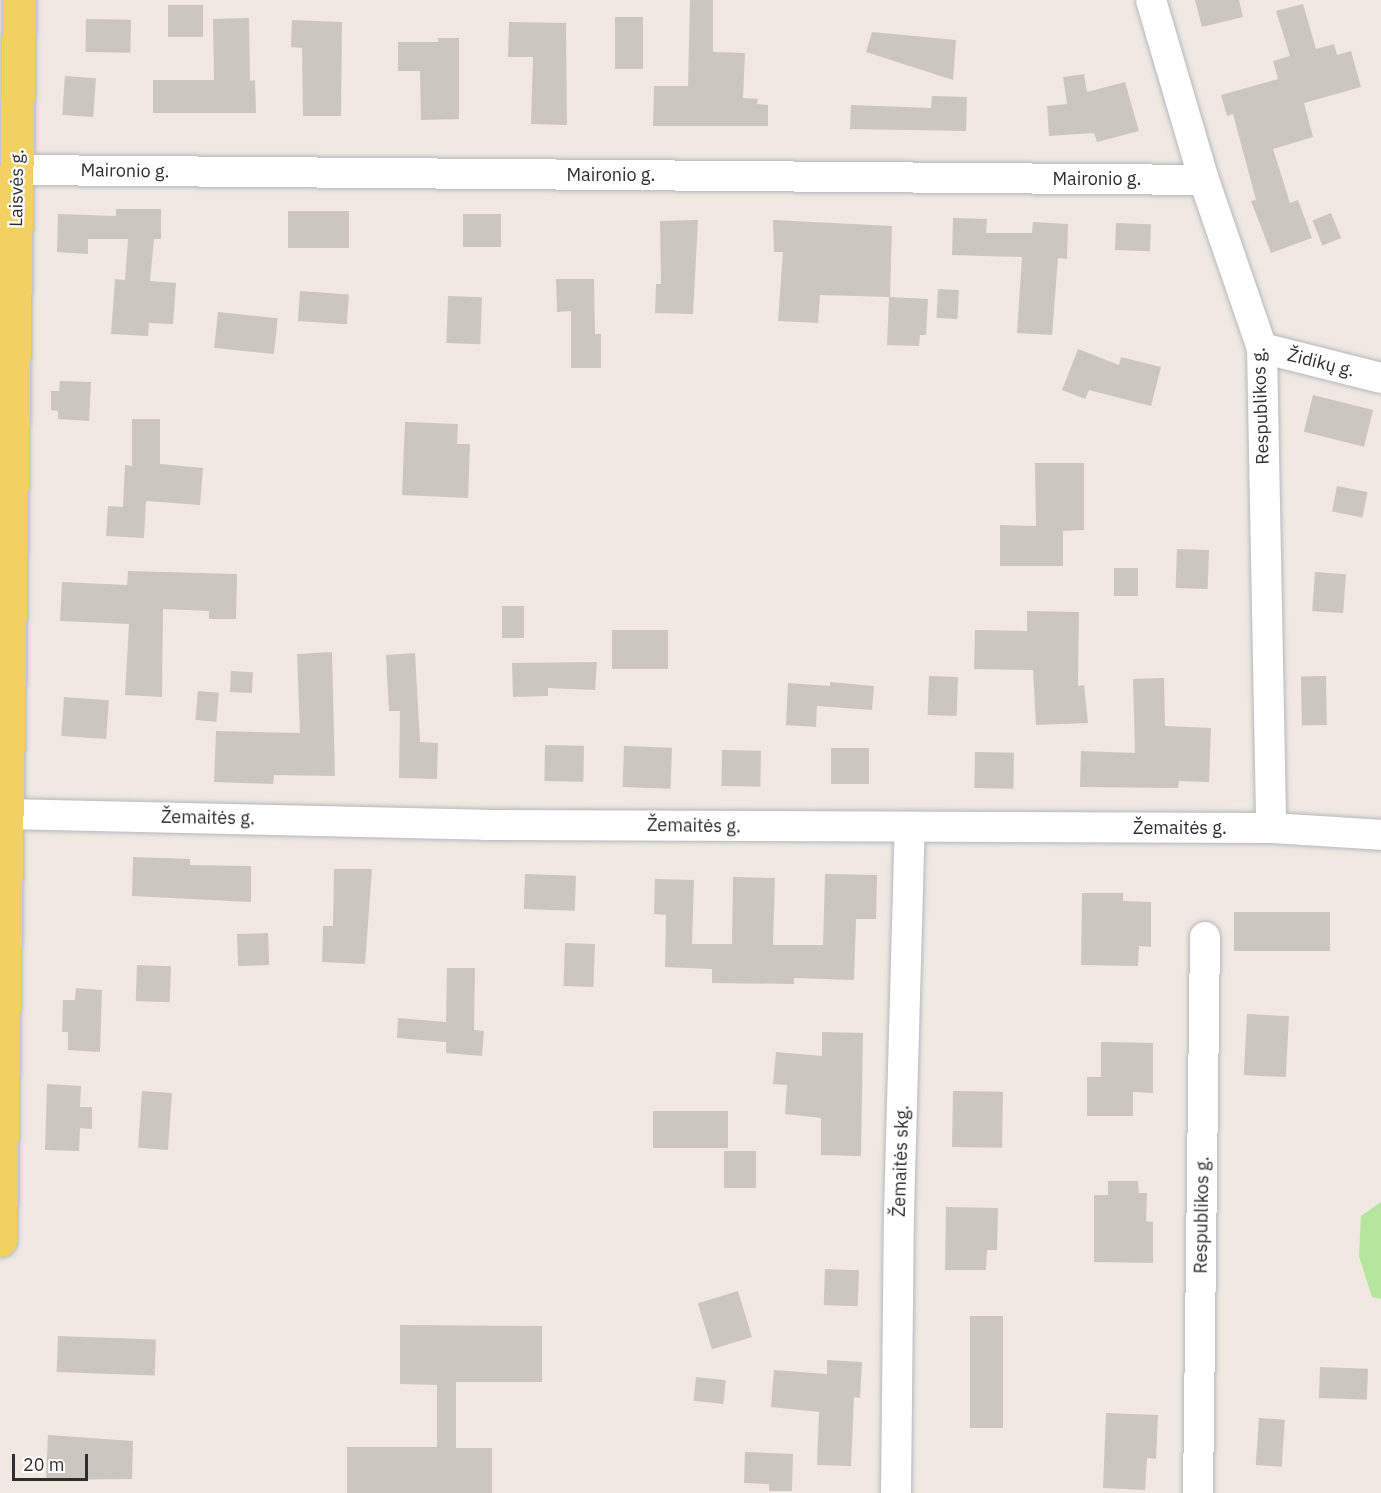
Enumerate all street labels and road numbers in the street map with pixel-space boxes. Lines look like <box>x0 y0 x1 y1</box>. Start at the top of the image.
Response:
street label: Laisvės g. <box>6 149 28 227</box>
street label: Maironio g. <box>80 159 170 183</box>
street label: Maironio g. <box>566 164 656 186</box>
street label: Maironio g. <box>1052 168 1142 190</box>
street label: Židikų g. <box>1285 344 1357 382</box>
street label: Respublikos g. <box>1248 347 1274 465</box>
street label: Žemaitės g. <box>161 806 255 830</box>
street label: Žemaitės g. <box>647 814 741 838</box>
street label: Žemaitės g. <box>1133 817 1227 839</box>
street label: Žemaitės skg. <box>888 1105 914 1217</box>
street label: Respublikos g. <box>1190 1156 1214 1274</box>

